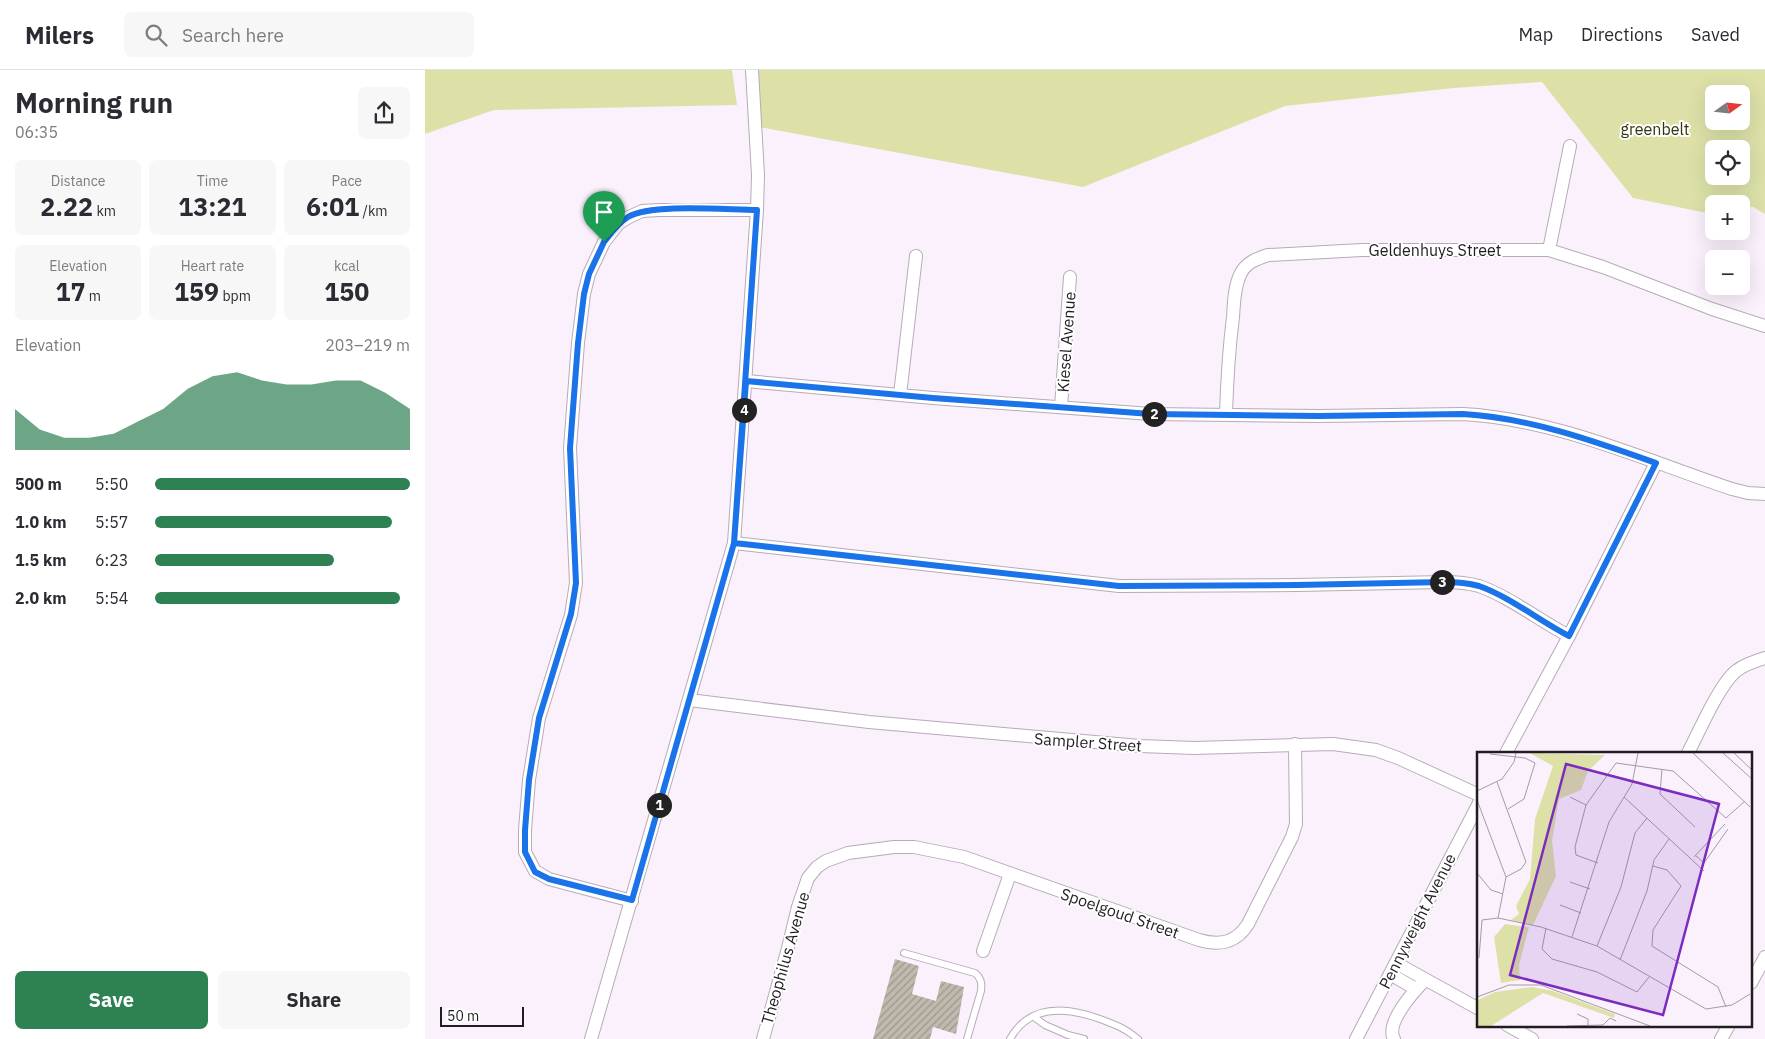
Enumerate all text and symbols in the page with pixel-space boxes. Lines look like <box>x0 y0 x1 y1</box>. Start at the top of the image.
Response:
search box <box>124 12 474 57</box>
text: Milers <box>25 19 94 51</box>
icon: search <box>142 21 170 49</box>
text: Search here <box>182 23 284 47</box>
text: Map <box>1518 23 1553 46</box>
text: Directions <box>1581 23 1663 46</box>
text: Saved <box>1691 23 1740 46</box>
text: Morning run <box>15 84 173 121</box>
north arrow <box>1705 85 1750 130</box>
map controls <box>1705 85 1750 295</box>
button: share <box>358 87 410 139</box>
park label: greenbelt <box>1621 119 1689 139</box>
text: 06:35 <box>15 122 58 142</box>
button: locate <box>1705 140 1750 185</box>
text: Distance <box>51 172 105 190</box>
text: Time <box>197 172 228 190</box>
text: Pace <box>332 172 362 190</box>
text: 2.22 <box>40 190 93 223</box>
text: 13:21 <box>178 190 247 223</box>
text: 6:01 <box>306 190 359 223</box>
pin <box>583 191 625 242</box>
button: + <box>1705 195 1750 240</box>
icon: arrive <box>590 198 618 226</box>
text: km <box>93 202 116 220</box>
text: /km <box>359 202 388 220</box>
street label: Geldenhuys Street <box>1369 240 1501 260</box>
button: − <box>1705 250 1750 295</box>
text: Elevation <box>49 257 107 275</box>
text: Heart rate <box>181 257 244 275</box>
text: kcal <box>334 257 360 275</box>
text: 17 <box>55 275 85 308</box>
text: 159 <box>174 275 219 308</box>
text: 150 <box>324 275 369 308</box>
text: m <box>85 287 101 305</box>
text: bpm <box>219 287 251 305</box>
street label: Kiesel Avenue <box>1052 291 1080 393</box>
text: Elevation <box>15 335 81 355</box>
text: 203–219 m <box>325 335 410 355</box>
pin: 4 <box>731 398 757 422</box>
text: 4 <box>740 401 749 419</box>
pin: 2 <box>1141 402 1167 426</box>
text: 2 <box>1150 405 1159 423</box>
text: 500 m <box>15 474 62 494</box>
text: 5:50 <box>95 474 128 494</box>
text: 1.0 km <box>15 512 66 532</box>
text: 5:57 <box>95 512 128 532</box>
text: 1.5 km <box>15 550 66 570</box>
text: 6:23 <box>95 550 128 570</box>
pin: 3 <box>1429 570 1455 594</box>
text: 3 <box>1438 573 1447 591</box>
text: 2.0 km <box>15 588 66 608</box>
text: 5:54 <box>95 588 128 608</box>
street label: Sampler Street <box>1034 728 1142 756</box>
inset map <box>1477 752 1753 1026</box>
pin: 1 <box>647 792 671 818</box>
text: 1 <box>655 796 664 814</box>
street label: Pennyweight Avenue <box>1374 850 1460 992</box>
street label: Spoelgoud Street <box>1058 883 1182 943</box>
street label: Theophilus Avenue <box>757 889 814 1027</box>
button: Save <box>15 971 208 1029</box>
button: Share <box>218 971 410 1029</box>
scale bar <box>440 1004 524 1027</box>
text: 50 m <box>447 1007 479 1025</box>

